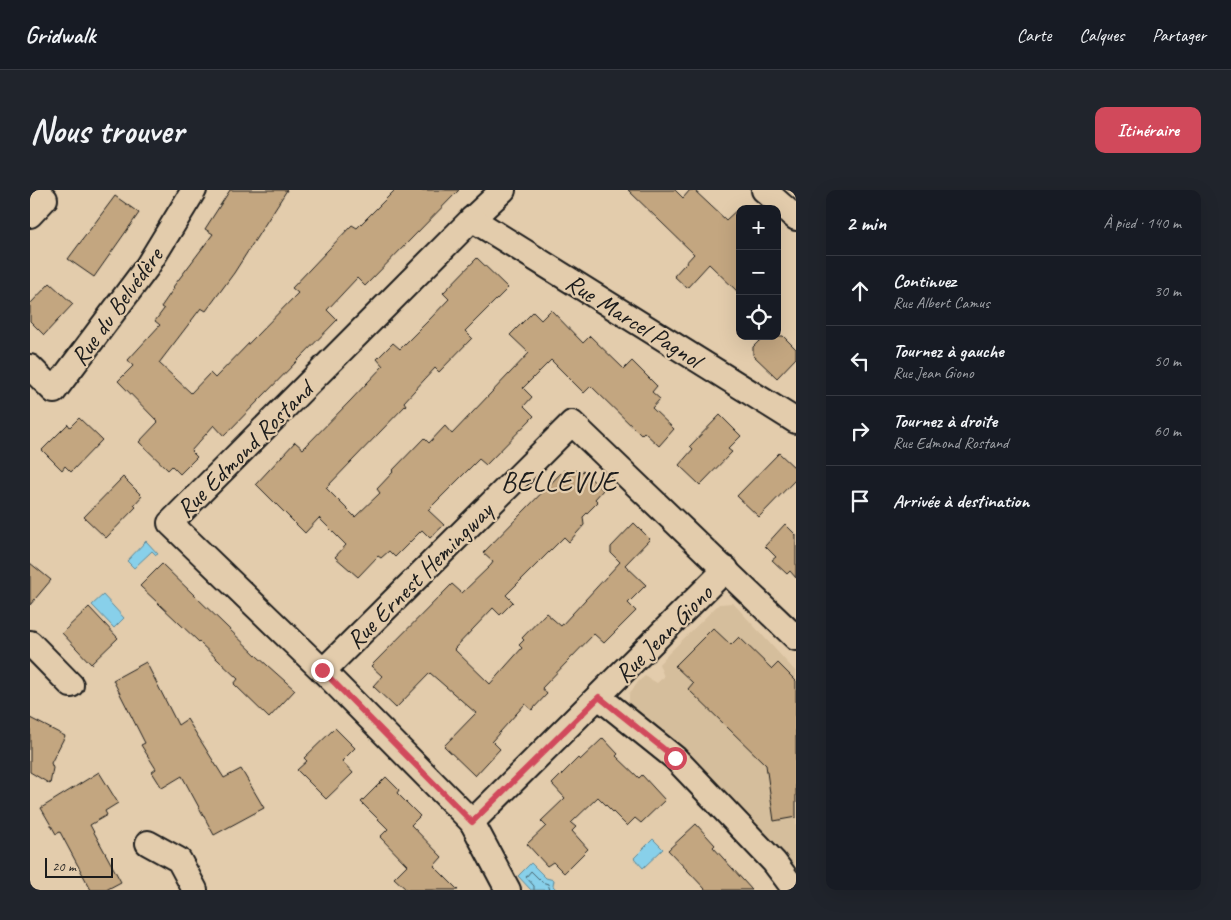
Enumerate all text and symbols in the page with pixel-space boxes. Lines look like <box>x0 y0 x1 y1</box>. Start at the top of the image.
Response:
text: Gridwalk <box>25 20 95 50</box>
text: Carte <box>1017 24 1051 46</box>
text: Calques <box>1079 24 1124 46</box>
text: Partager <box>1152 24 1206 46</box>
button: Itinéraire <box>1095 107 1201 153</box>
text: Nous trouver <box>30 108 184 153</box>
map controls <box>736 205 781 340</box>
button: + <box>736 205 781 250</box>
text: 2 min <box>846 210 886 236</box>
text: À pied · 140 m <box>1103 213 1181 233</box>
street label: Rue du Belvédère <box>63 240 171 372</box>
button: − <box>736 250 781 295</box>
street label: Rue Marcel Pagnol <box>560 266 711 378</box>
text: Continuez <box>893 269 956 293</box>
icon: ahead <box>846 277 874 305</box>
text: 30 m <box>1154 281 1181 301</box>
text: Rue Albert Camus <box>893 293 990 313</box>
button: locate <box>736 295 781 340</box>
text: Tournez à gauche <box>893 339 1004 363</box>
icon: left <box>846 347 874 375</box>
text: 50 m <box>1154 351 1181 371</box>
text: Rue Jean Giono <box>893 363 974 383</box>
street label: Rue Edmond Rostand <box>170 372 323 525</box>
text: Tournez à droite <box>893 409 997 433</box>
icon: right <box>846 417 874 445</box>
text: 60 m <box>1154 421 1181 441</box>
text: Rue Edmond Rostand <box>893 433 1008 453</box>
district label: BELLEVUE <box>501 464 619 499</box>
icon: arrive <box>846 487 874 515</box>
text: Arrivée à destination <box>893 489 1029 513</box>
street label: Rue Ernest Hemingway <box>340 494 502 656</box>
street label: Rue Jean Giono <box>608 577 720 690</box>
route end <box>311 659 334 682</box>
route start <box>664 747 687 770</box>
scale bar <box>45 855 112 878</box>
text: 20 m <box>52 858 76 875</box>

